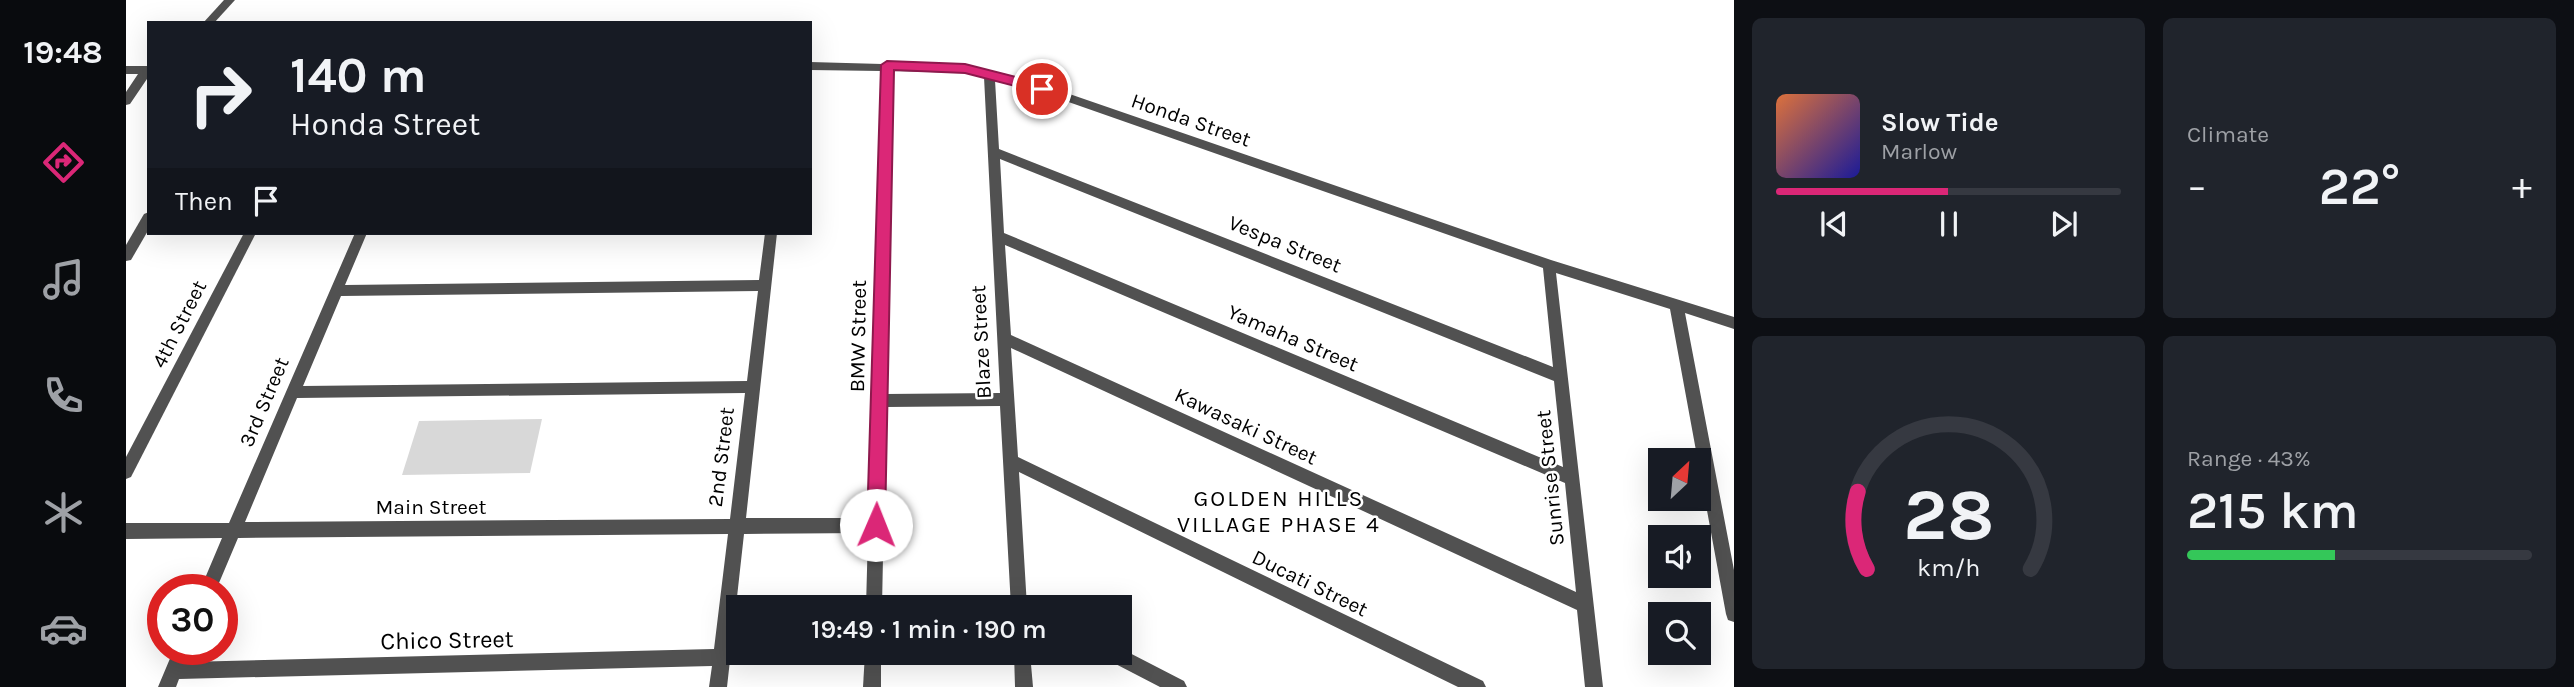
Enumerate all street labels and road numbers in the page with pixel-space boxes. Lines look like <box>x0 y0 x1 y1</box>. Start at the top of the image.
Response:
street label: Honda Street <box>1128 88 1254 152</box>
street label: Vespa Street <box>1225 211 1345 278</box>
street label: 4th Street <box>147 276 211 372</box>
street label: BMW Street <box>845 280 871 392</box>
street label: Blaze Street <box>966 284 996 399</box>
street label: Yamaha Street <box>1224 300 1362 376</box>
street label: 3rd Street <box>234 353 294 450</box>
street label: Kawasaki Street <box>1171 382 1321 470</box>
street label: 2nd Street <box>703 406 739 508</box>
street label: Sunrise Street <box>1531 409 1569 547</box>
street label: Main Street <box>376 495 487 519</box>
street label: Ducati Street <box>1248 545 1372 621</box>
street label: Chico Street <box>380 625 514 655</box>

